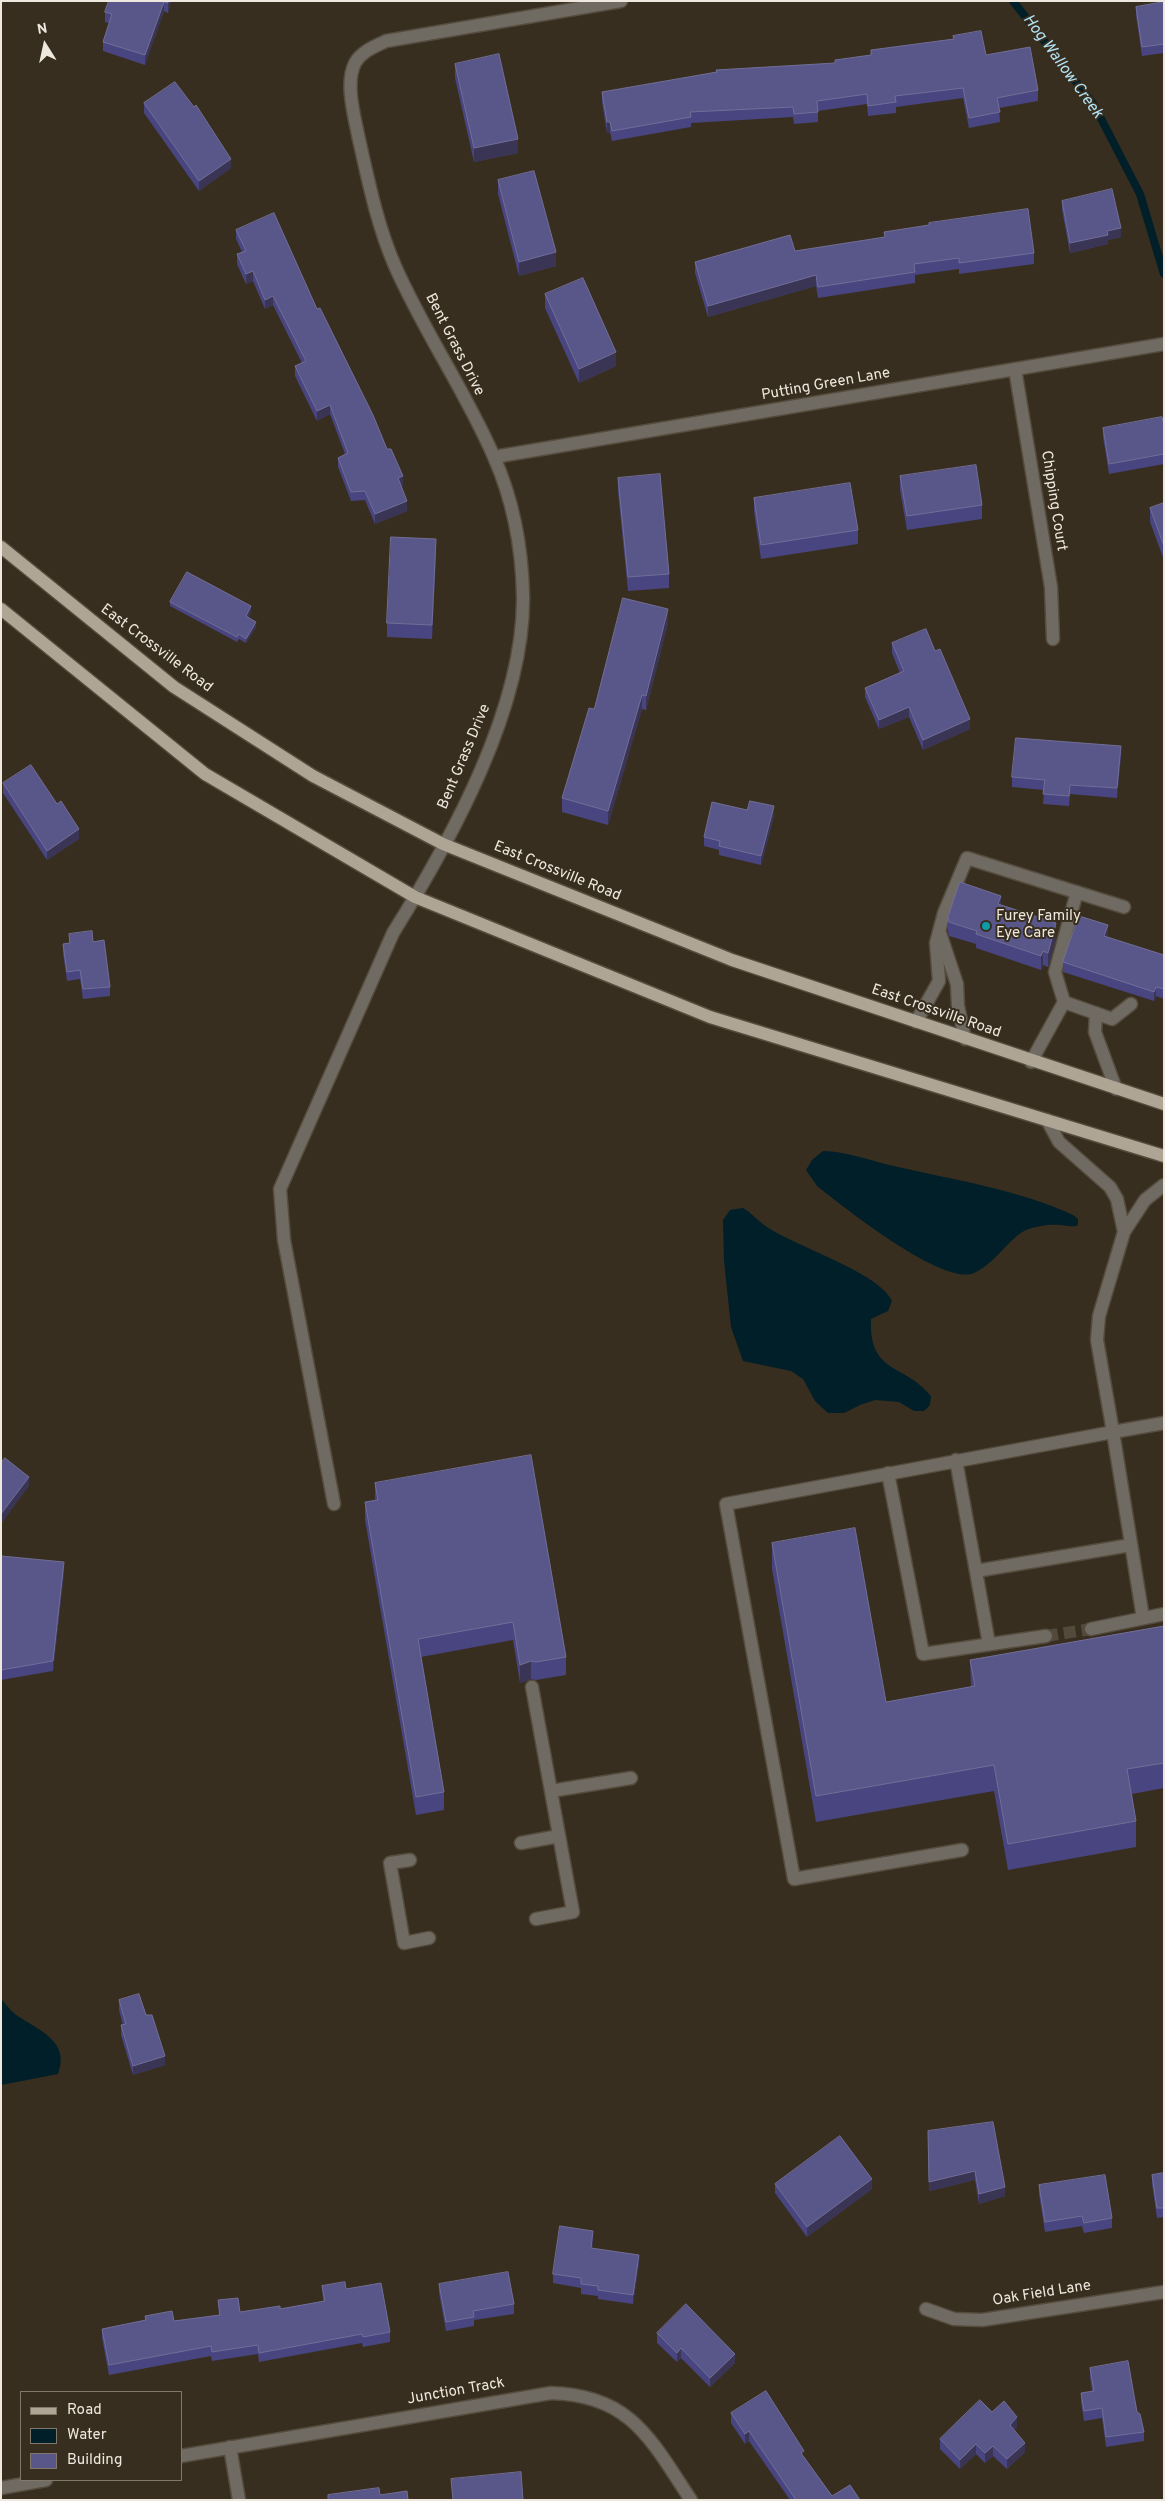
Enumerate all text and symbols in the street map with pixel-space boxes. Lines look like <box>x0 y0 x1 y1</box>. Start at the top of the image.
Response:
water label: Hog Wallow Creek <box>1018 11 1106 123</box>
north arrow <box>20 20 70 70</box>
text: N <box>36 20 49 39</box>
street label: Bent Grass Drive <box>420 291 488 399</box>
street label: Putting Green Lane <box>760 365 892 405</box>
street label: Chipping Court <box>1036 449 1070 553</box>
street label: East Crossville Road <box>96 601 216 697</box>
street label: Bent Grass Drive <box>435 702 495 812</box>
street label: East Crossville Road <box>491 838 623 906</box>
place label: Furey Family Eye Care <box>996 908 1081 943</box>
marker: Furey Family Eye Care <box>980 920 992 932</box>
street label: East Crossville Road <box>869 981 1003 1043</box>
street label: Oak Field Lane <box>991 2277 1093 2311</box>
street label: Junction Track <box>406 2375 506 2409</box>
legend <box>20 2391 182 2481</box>
text: Road <box>67 2401 102 2420</box>
text: Water <box>67 2426 106 2445</box>
text: Building <box>67 2451 122 2470</box>

